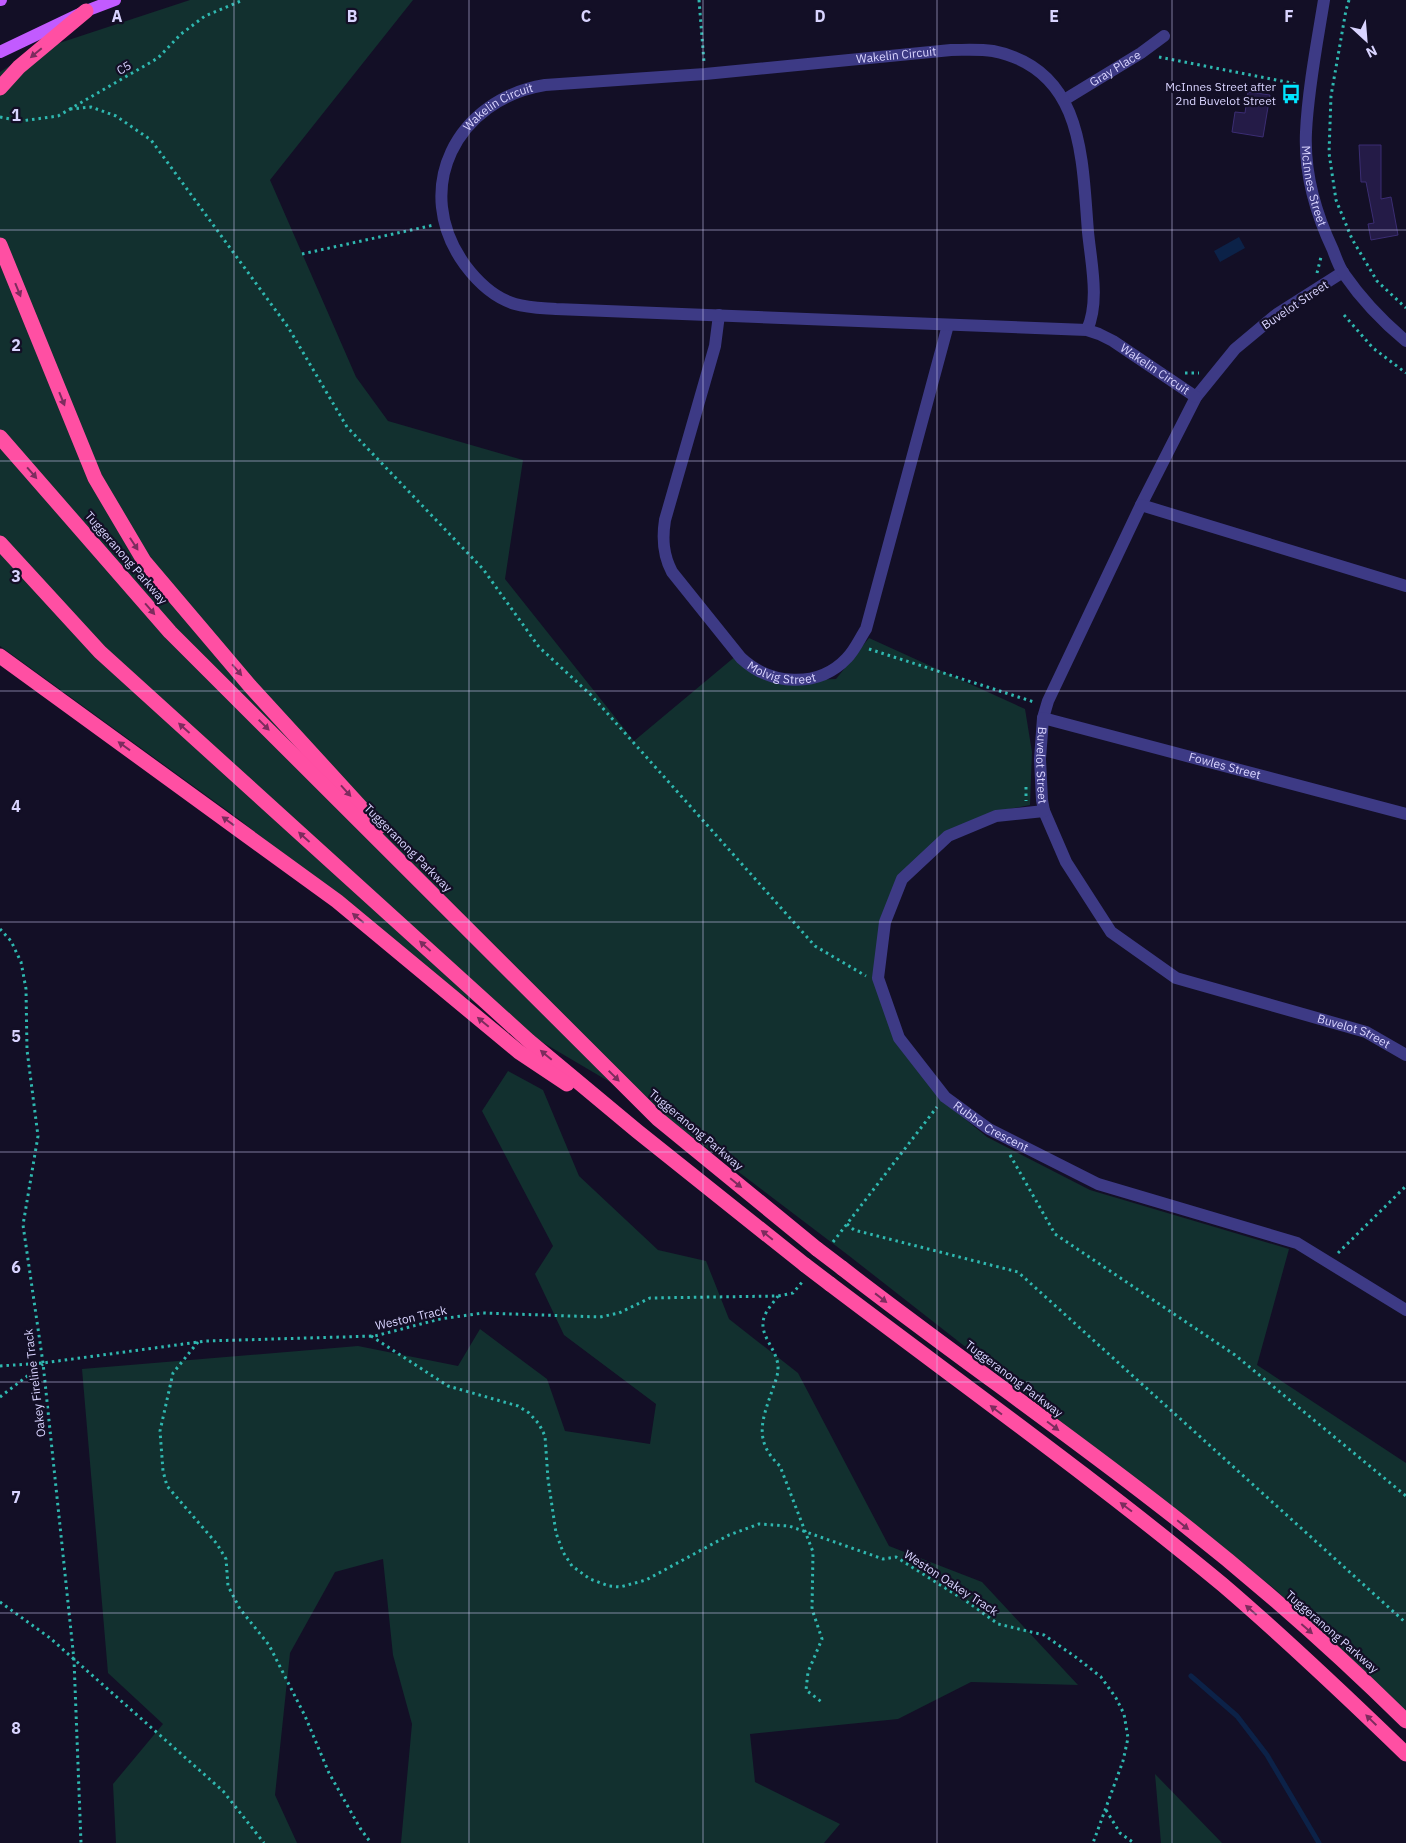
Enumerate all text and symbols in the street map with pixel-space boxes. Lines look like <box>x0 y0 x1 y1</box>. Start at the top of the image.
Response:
text: A <box>112 6 123 26</box>
text: B <box>347 6 358 26</box>
text: C <box>581 6 591 26</box>
text: D <box>814 6 826 26</box>
text: E <box>1049 6 1059 26</box>
text: F <box>1284 6 1294 26</box>
north arrow <box>1341 15 1391 65</box>
text: N <box>1363 41 1380 62</box>
street label: Wakelin Circuit <box>855 43 937 66</box>
street label: Gray Place <box>1087 47 1144 90</box>
one-way arrow <box>29 48 42 59</box>
street label: C5 <box>114 57 134 78</box>
place label: McInnes Street after 2nd Buvelot Street <box>1165 79 1277 108</box>
street label: Wakelin Circuit <box>460 80 535 134</box>
bus stop icon: McInnes Street after 2nd Buvelot Street <box>1280 83 1302 105</box>
text: 1 <box>11 105 21 125</box>
street label: McInnes Street <box>1299 145 1330 228</box>
street label: Buvelot Street <box>1259 277 1331 332</box>
one-way arrow <box>15 283 23 298</box>
text: 2 <box>11 335 21 355</box>
street label: Wakelin Circuit <box>1117 340 1193 398</box>
one-way arrow <box>59 392 67 406</box>
one-way arrow <box>26 467 38 479</box>
street label: Tuggeranong Parkway <box>82 508 171 607</box>
one-way arrow <box>129 538 139 551</box>
text: 3 <box>11 566 21 586</box>
one-way arrow <box>145 602 156 615</box>
street label: Molvig Street <box>745 658 817 687</box>
one-way arrow <box>231 663 242 676</box>
one-way arrow <box>258 719 270 731</box>
one-way arrow <box>179 722 191 734</box>
street label: Buvelot Street <box>1033 726 1051 805</box>
one-way arrow <box>118 741 131 751</box>
street label: Fowles Street <box>1187 749 1262 782</box>
one-way arrow <box>340 784 352 796</box>
text: 4 <box>11 796 21 816</box>
street label: Tuggeranong Parkway <box>361 801 455 895</box>
one-way arrow <box>221 816 235 826</box>
one-way arrow <box>299 831 311 843</box>
one-way arrow <box>352 913 365 924</box>
one-way arrow <box>418 941 431 952</box>
street label: Buvelot Street <box>1316 1011 1393 1051</box>
one-way arrow <box>477 1016 490 1027</box>
text: 5 <box>11 1026 21 1046</box>
one-way arrow <box>540 1049 552 1061</box>
one-way arrow <box>608 1070 620 1082</box>
street label: Tuggeranong Parkway <box>646 1086 746 1173</box>
street label: Rubbo Crescent <box>950 1097 1031 1155</box>
one-way arrow <box>729 1177 742 1188</box>
one-way arrow <box>761 1229 774 1240</box>
text: 6 <box>11 1257 21 1277</box>
one-way arrow <box>874 1292 887 1303</box>
street label: Weston Track <box>374 1302 449 1333</box>
street label: Oakey Fireline Track <box>20 1327 49 1438</box>
street label: Tuggeranong Parkway <box>963 1337 1066 1420</box>
one-way arrow <box>990 1404 1003 1415</box>
one-way arrow <box>1046 1421 1059 1432</box>
text: 7 <box>11 1487 21 1507</box>
one-way arrow <box>1120 1502 1133 1513</box>
one-way arrow <box>1176 1519 1189 1530</box>
street label: Weston Oakey Track <box>901 1547 1002 1619</box>
street label: Tuggeranong Parkway <box>1283 1587 1382 1676</box>
one-way arrow <box>1245 1605 1258 1616</box>
one-way arrow <box>1301 1623 1313 1634</box>
one-way arrow <box>1365 1714 1377 1726</box>
text: 8 <box>11 1718 21 1738</box>

